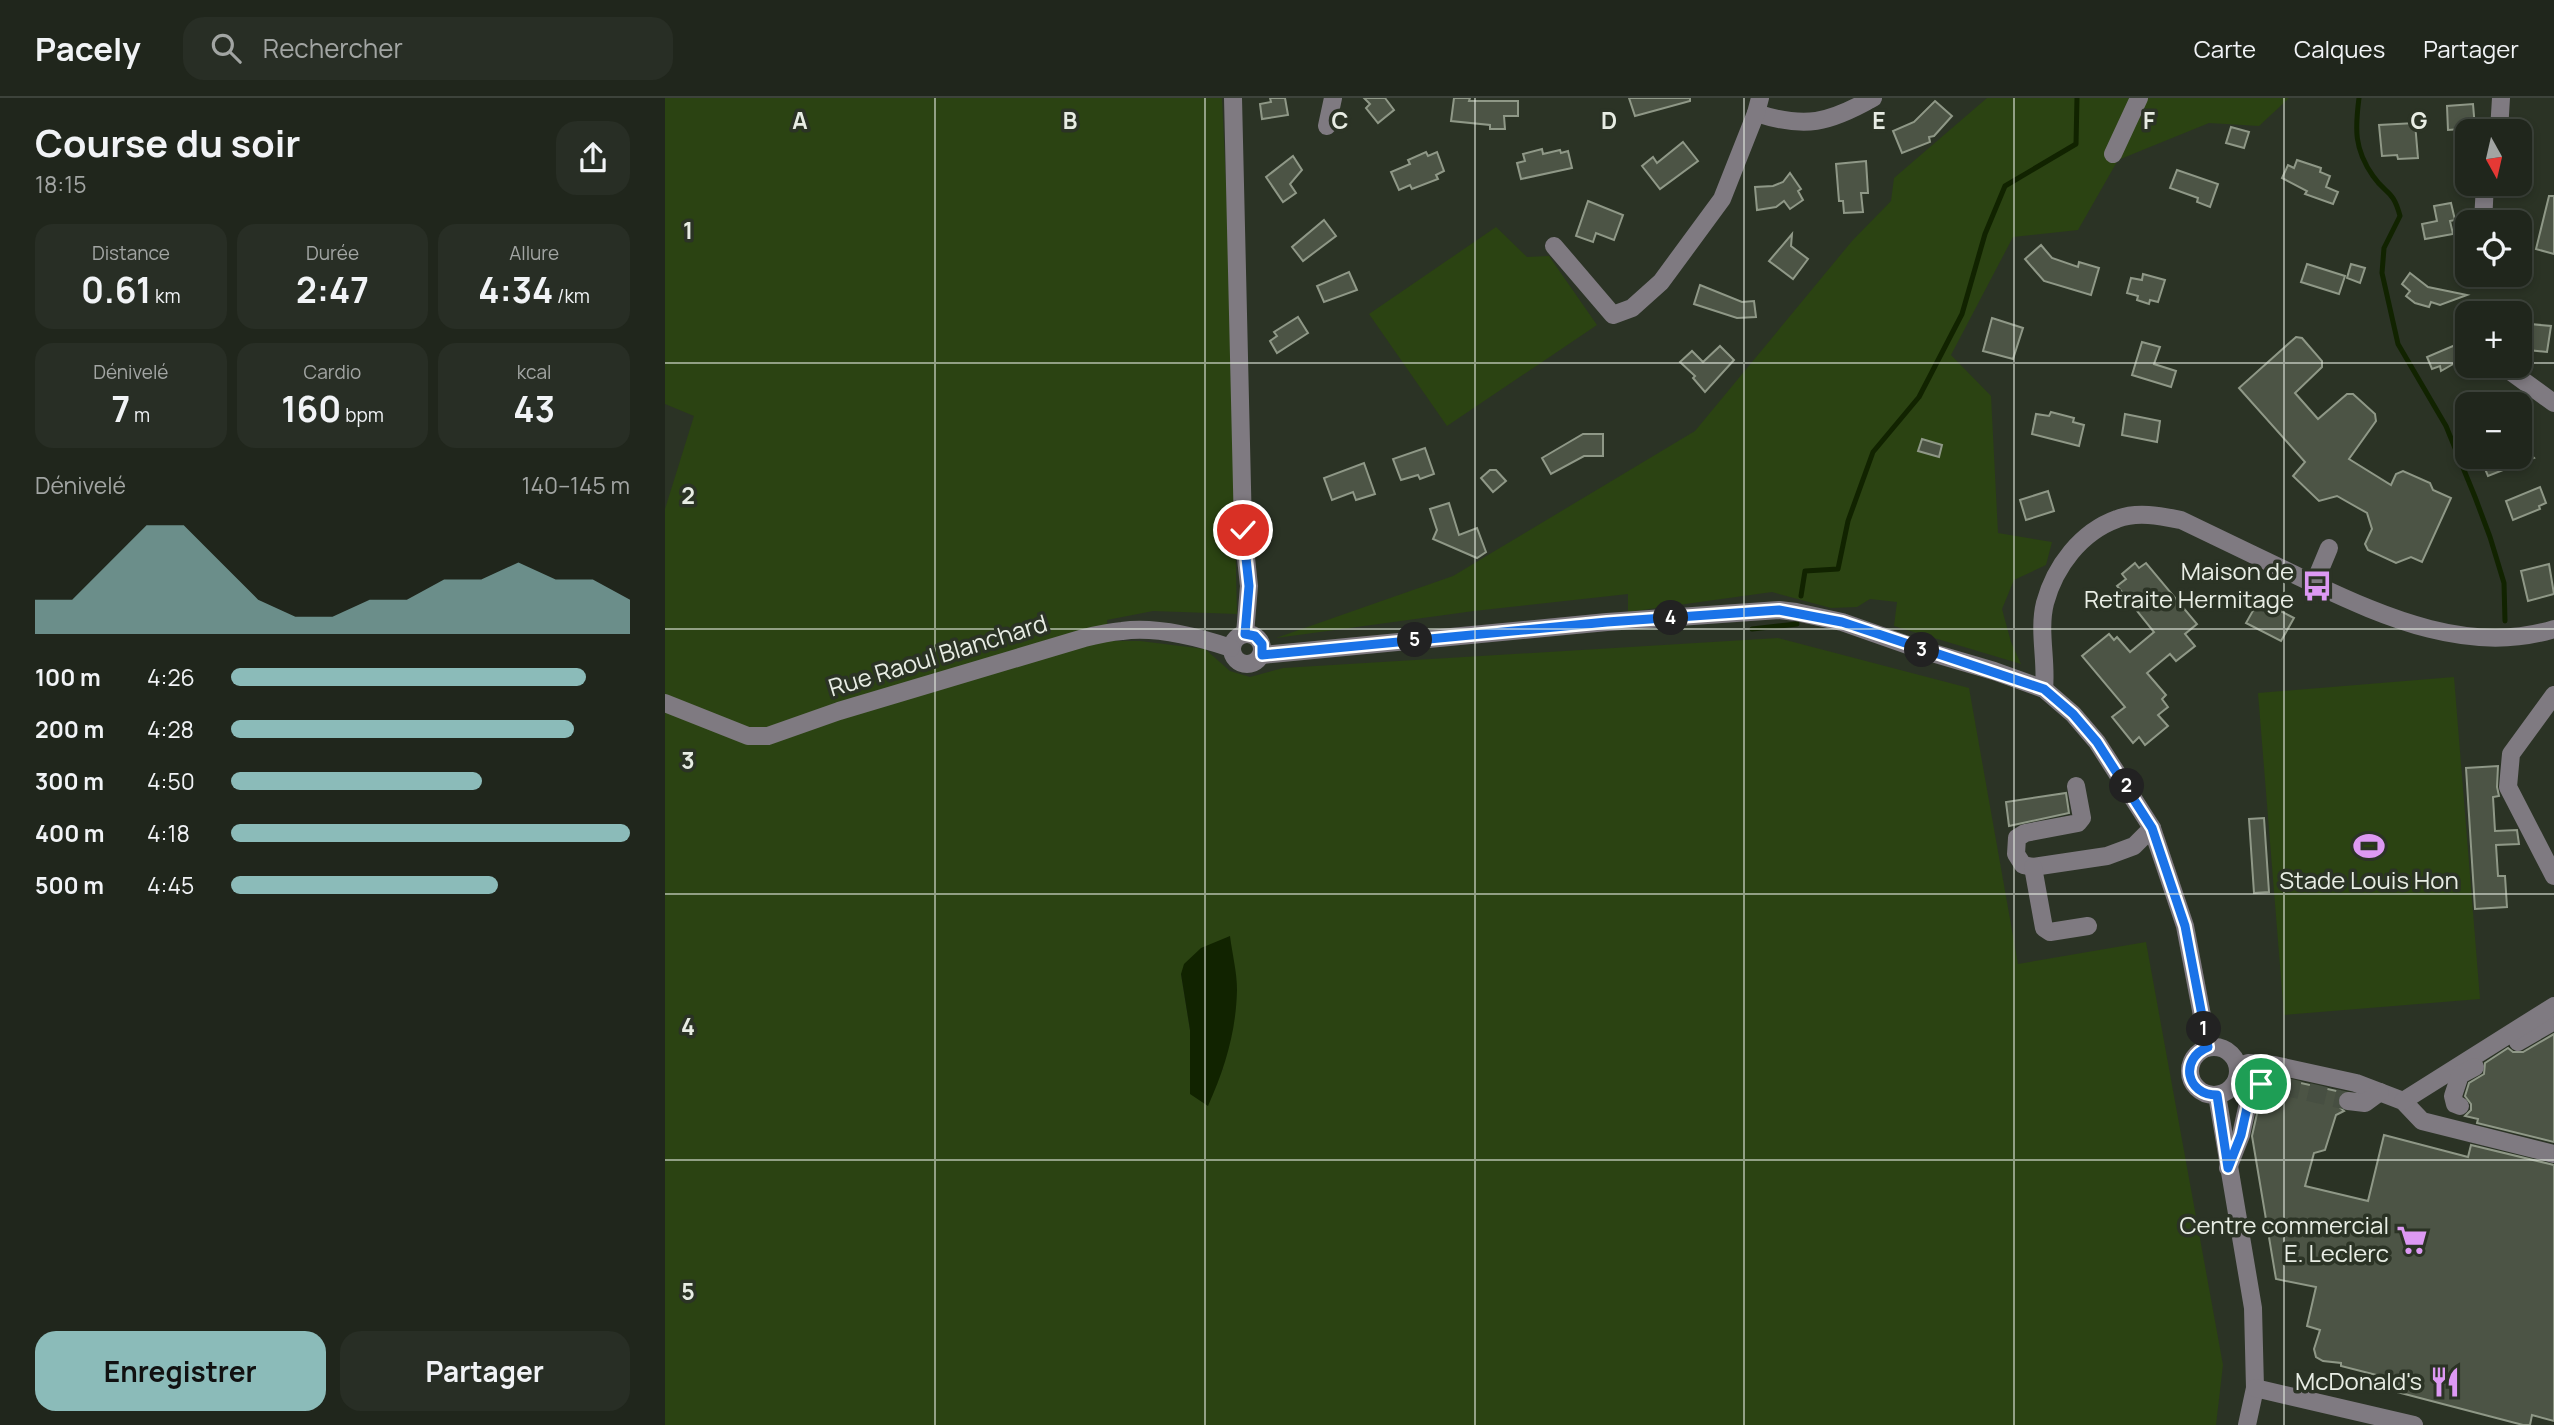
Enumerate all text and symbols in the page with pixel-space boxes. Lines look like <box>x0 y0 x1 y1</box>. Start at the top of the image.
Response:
search box <box>183 17 673 80</box>
text: Pacely <box>35 26 141 71</box>
icon: search <box>207 29 245 67</box>
text: Rechercher <box>263 30 403 66</box>
text: Carte <box>2194 32 2256 65</box>
text: Calques <box>2294 32 2385 65</box>
text: Partager <box>2423 32 2519 65</box>
text: A <box>792 104 808 136</box>
text: B <box>1063 104 1077 136</box>
text: C <box>1332 104 1349 136</box>
text: D <box>1601 104 1617 136</box>
text: E <box>1872 104 1886 136</box>
text: F <box>2143 104 2155 136</box>
text: G <box>2411 104 2428 136</box>
text: Course du soir <box>35 116 300 168</box>
north arrow <box>2455 119 2532 196</box>
map controls <box>2455 119 2532 469</box>
button: share <box>556 121 630 195</box>
text: 18:15 <box>35 168 86 200</box>
button: locate <box>2455 210 2532 287</box>
text: 1 <box>683 214 693 246</box>
text: Distance <box>92 240 170 266</box>
text: Durée <box>306 240 359 266</box>
text: Allure <box>509 240 559 266</box>
text: 0.61 <box>81 266 151 314</box>
text: 2:47 <box>296 266 369 314</box>
text: 4:34 <box>478 266 553 314</box>
text: km <box>151 283 181 309</box>
text: /km <box>553 283 590 309</box>
button: + <box>2455 301 2532 378</box>
text: Dénivelé <box>93 359 168 385</box>
text: Cardio <box>304 359 361 385</box>
text: kcal <box>517 359 552 385</box>
text: 7 <box>112 385 130 433</box>
text: 160 <box>281 385 341 433</box>
text: 43 <box>513 385 555 433</box>
button: − <box>2455 392 2532 469</box>
text: m <box>130 402 150 428</box>
text: bpm <box>341 402 384 428</box>
text: Dénivelé <box>35 469 126 501</box>
text: 140–145 m <box>522 469 630 501</box>
text: 2 <box>681 479 695 511</box>
pin <box>1213 500 1273 560</box>
icon: check <box>1224 511 1262 549</box>
place label: Maison de Retraite Hermitage <box>2084 554 2294 615</box>
bus stop icon: Maison de Retraite Hermitage <box>2300 569 2334 603</box>
pin: 4 <box>1653 601 1689 636</box>
text: 4 <box>1665 604 1676 630</box>
street label: Rue Raoul Blanchard <box>824 606 1051 704</box>
pin: 5 <box>1397 622 1433 658</box>
text: 5 <box>1409 626 1420 652</box>
pin: 3 <box>1905 632 1939 668</box>
text: 3 <box>1916 636 1927 662</box>
text: 100 m <box>35 661 101 693</box>
text: 4:26 <box>147 661 195 693</box>
text: 200 m <box>35 713 104 745</box>
text: 4:28 <box>147 713 194 745</box>
text: 3 <box>681 744 695 776</box>
text: 300 m <box>35 765 104 797</box>
text: 4:50 <box>147 765 195 797</box>
pin: 2 <box>2109 768 2145 804</box>
text: 2 <box>2121 772 2132 798</box>
text: 400 m <box>35 817 105 849</box>
text: 4:18 <box>147 817 190 849</box>
sports icon: Stade Louis Hon <box>2352 829 2386 863</box>
place label: Stade Louis Hon <box>2279 863 2459 896</box>
text: 500 m <box>35 869 104 901</box>
text: 4:45 <box>147 869 194 901</box>
text: 4 <box>681 1010 695 1042</box>
pin: 1 <box>2187 1012 2221 1046</box>
text: 1 <box>2199 1015 2208 1041</box>
pin <box>2231 1054 2291 1114</box>
icon: arrive <box>2242 1065 2280 1103</box>
place label: Centre commercial E. Leclerc <box>2179 1208 2389 1269</box>
supermarket icon: Centre commercial E. Leclerc <box>2395 1223 2429 1257</box>
text: 5 <box>681 1275 695 1307</box>
button: Enregistrer <box>35 1331 326 1411</box>
button: Partager <box>340 1331 630 1411</box>
place label: McDonald's <box>2295 1364 2422 1397</box>
restaurant icon: McDonald's <box>2428 1365 2462 1399</box>

